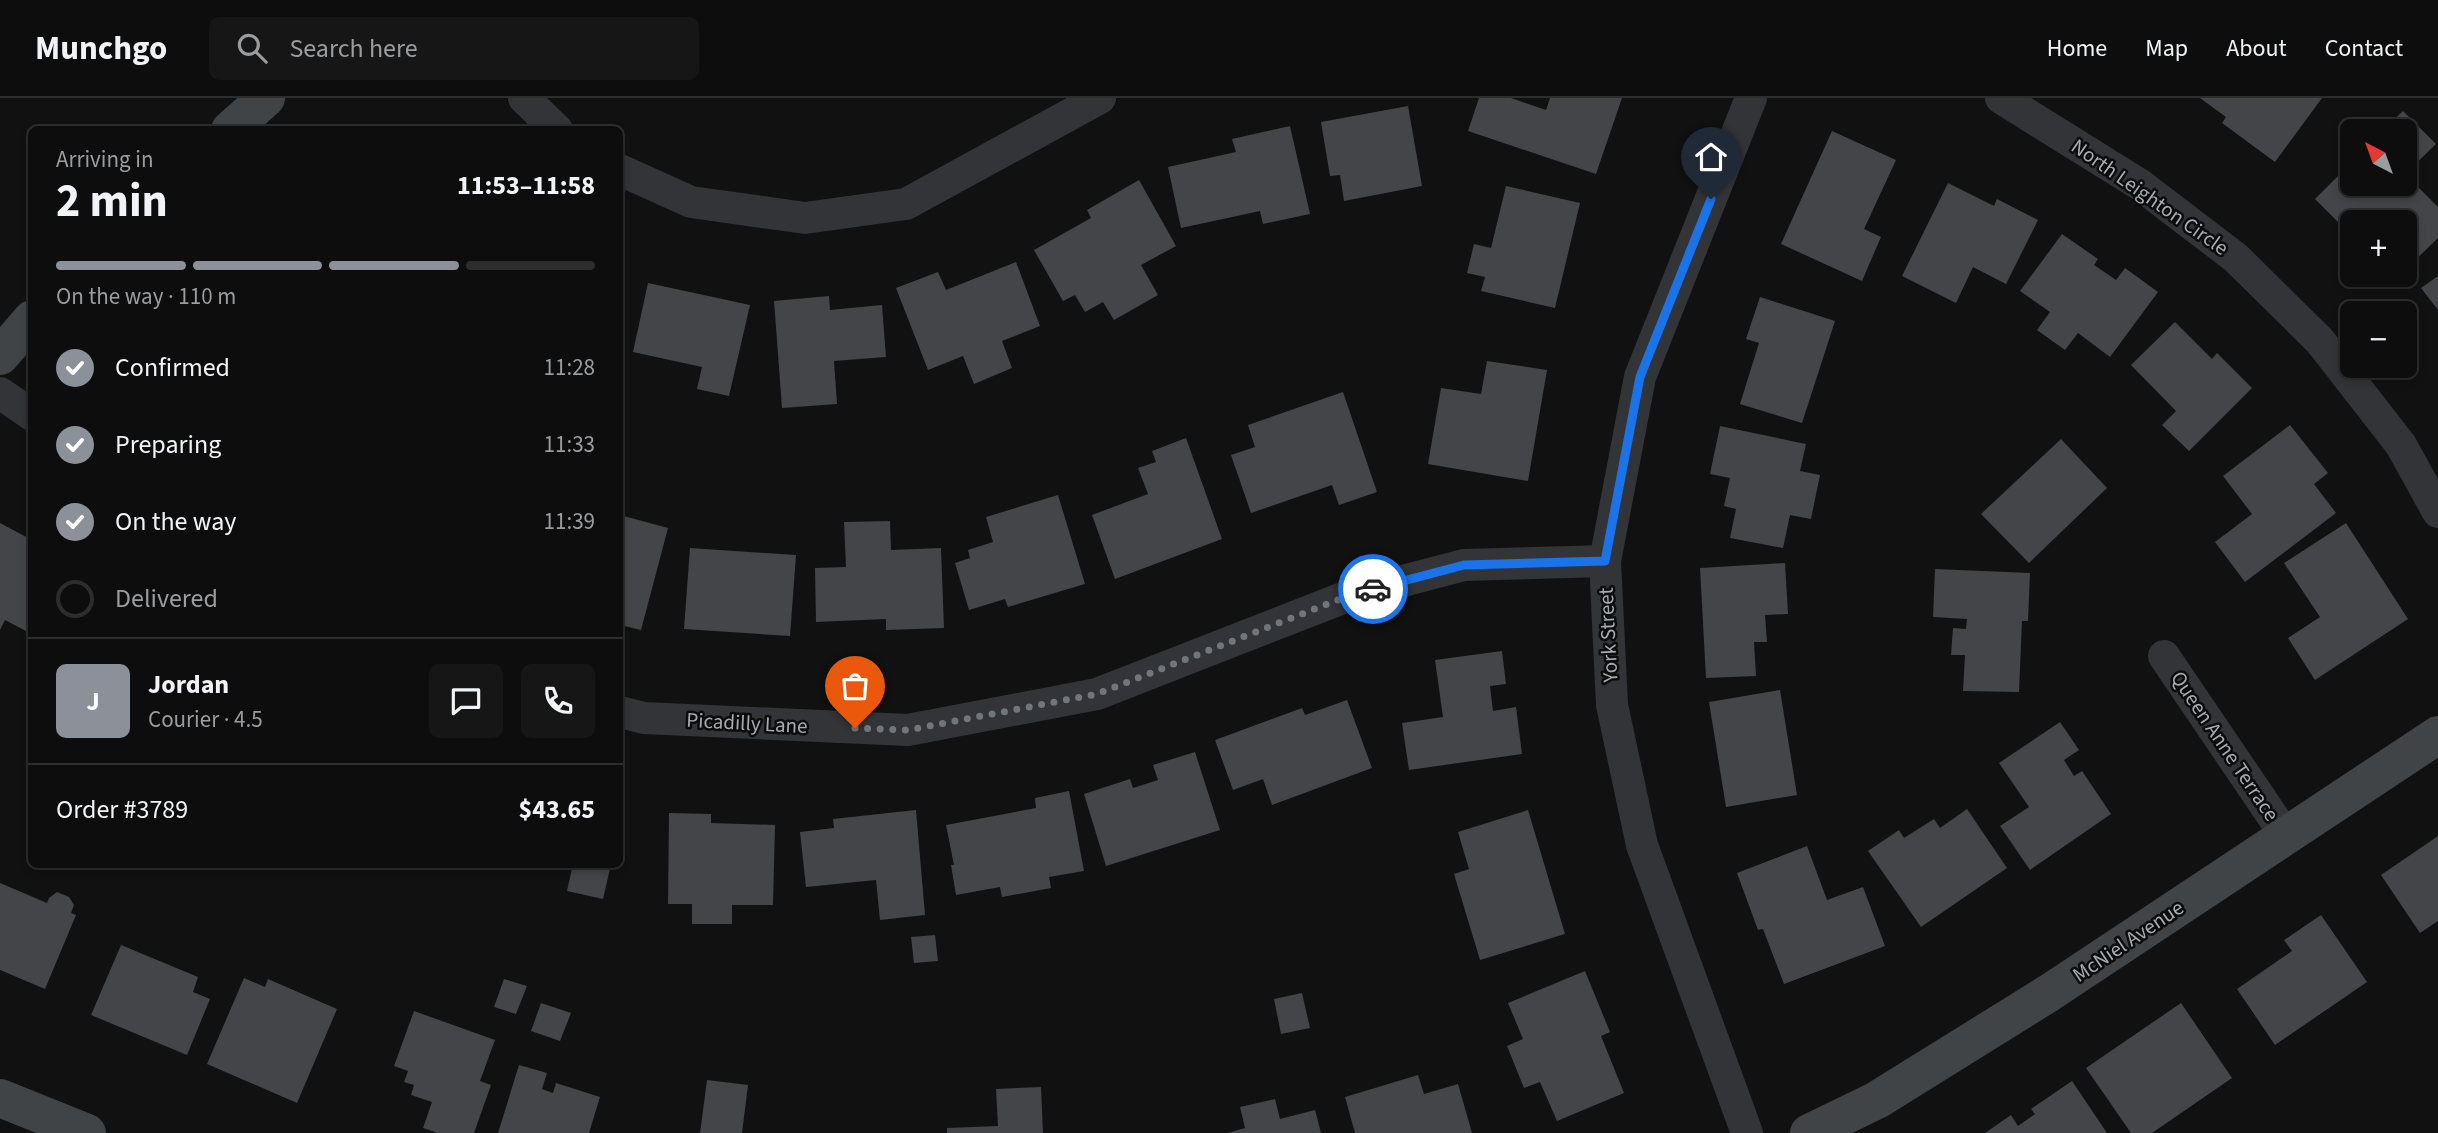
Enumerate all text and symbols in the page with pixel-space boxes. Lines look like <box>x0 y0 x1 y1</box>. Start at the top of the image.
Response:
search box <box>209 17 699 80</box>
text: Munchgo <box>35 25 167 72</box>
icon: search <box>233 29 271 67</box>
text: Search here <box>289 30 418 67</box>
text: Home <box>2047 31 2107 66</box>
text: Map <box>2145 31 2188 66</box>
text: About <box>2226 31 2287 66</box>
text: Contact <box>2325 31 2403 66</box>
north arrow <box>2340 119 2417 196</box>
map controls <box>2340 119 2417 378</box>
pin <box>1681 127 1741 199</box>
street label: North Leighton Circle <box>2065 131 2235 263</box>
icon: home <box>1692 138 1730 176</box>
text: Arriving in <box>56 143 154 176</box>
text: 11:53–11:58 <box>457 167 595 204</box>
text: 2 min <box>56 169 168 234</box>
button: + <box>2340 210 2417 287</box>
text: On the way · 110 m <box>56 280 236 313</box>
button: − <box>2340 301 2417 378</box>
icon: check <box>56 349 94 387</box>
text: Confirmed <box>115 349 230 386</box>
text: 11:28 <box>544 351 595 384</box>
icon: check <box>56 426 94 464</box>
text: Preparing <box>115 426 221 463</box>
text: 11:33 <box>544 428 595 461</box>
icon: check <box>56 503 94 541</box>
text: On the way <box>115 503 236 540</box>
text: 11:39 <box>544 505 595 538</box>
courier <box>1338 554 1408 624</box>
icon: car <box>1354 570 1392 608</box>
text: Delivered <box>115 580 218 617</box>
street label: York Street <box>1591 587 1626 684</box>
pin <box>825 656 885 728</box>
button: chat <box>429 664 503 738</box>
button: phone <box>521 664 595 738</box>
street label: Queen Anne Terrace <box>2164 665 2286 827</box>
text: Jordan <box>148 666 229 703</box>
icon: bag <box>836 667 874 705</box>
text: J <box>86 683 100 720</box>
text: Courier · 4.5 <box>148 703 263 736</box>
street label: Picadilly Lane <box>686 705 808 741</box>
text: Order #3789 <box>56 791 188 828</box>
text: $43.65 <box>519 791 595 828</box>
street label: McNiel Avenue <box>2066 893 2190 989</box>

